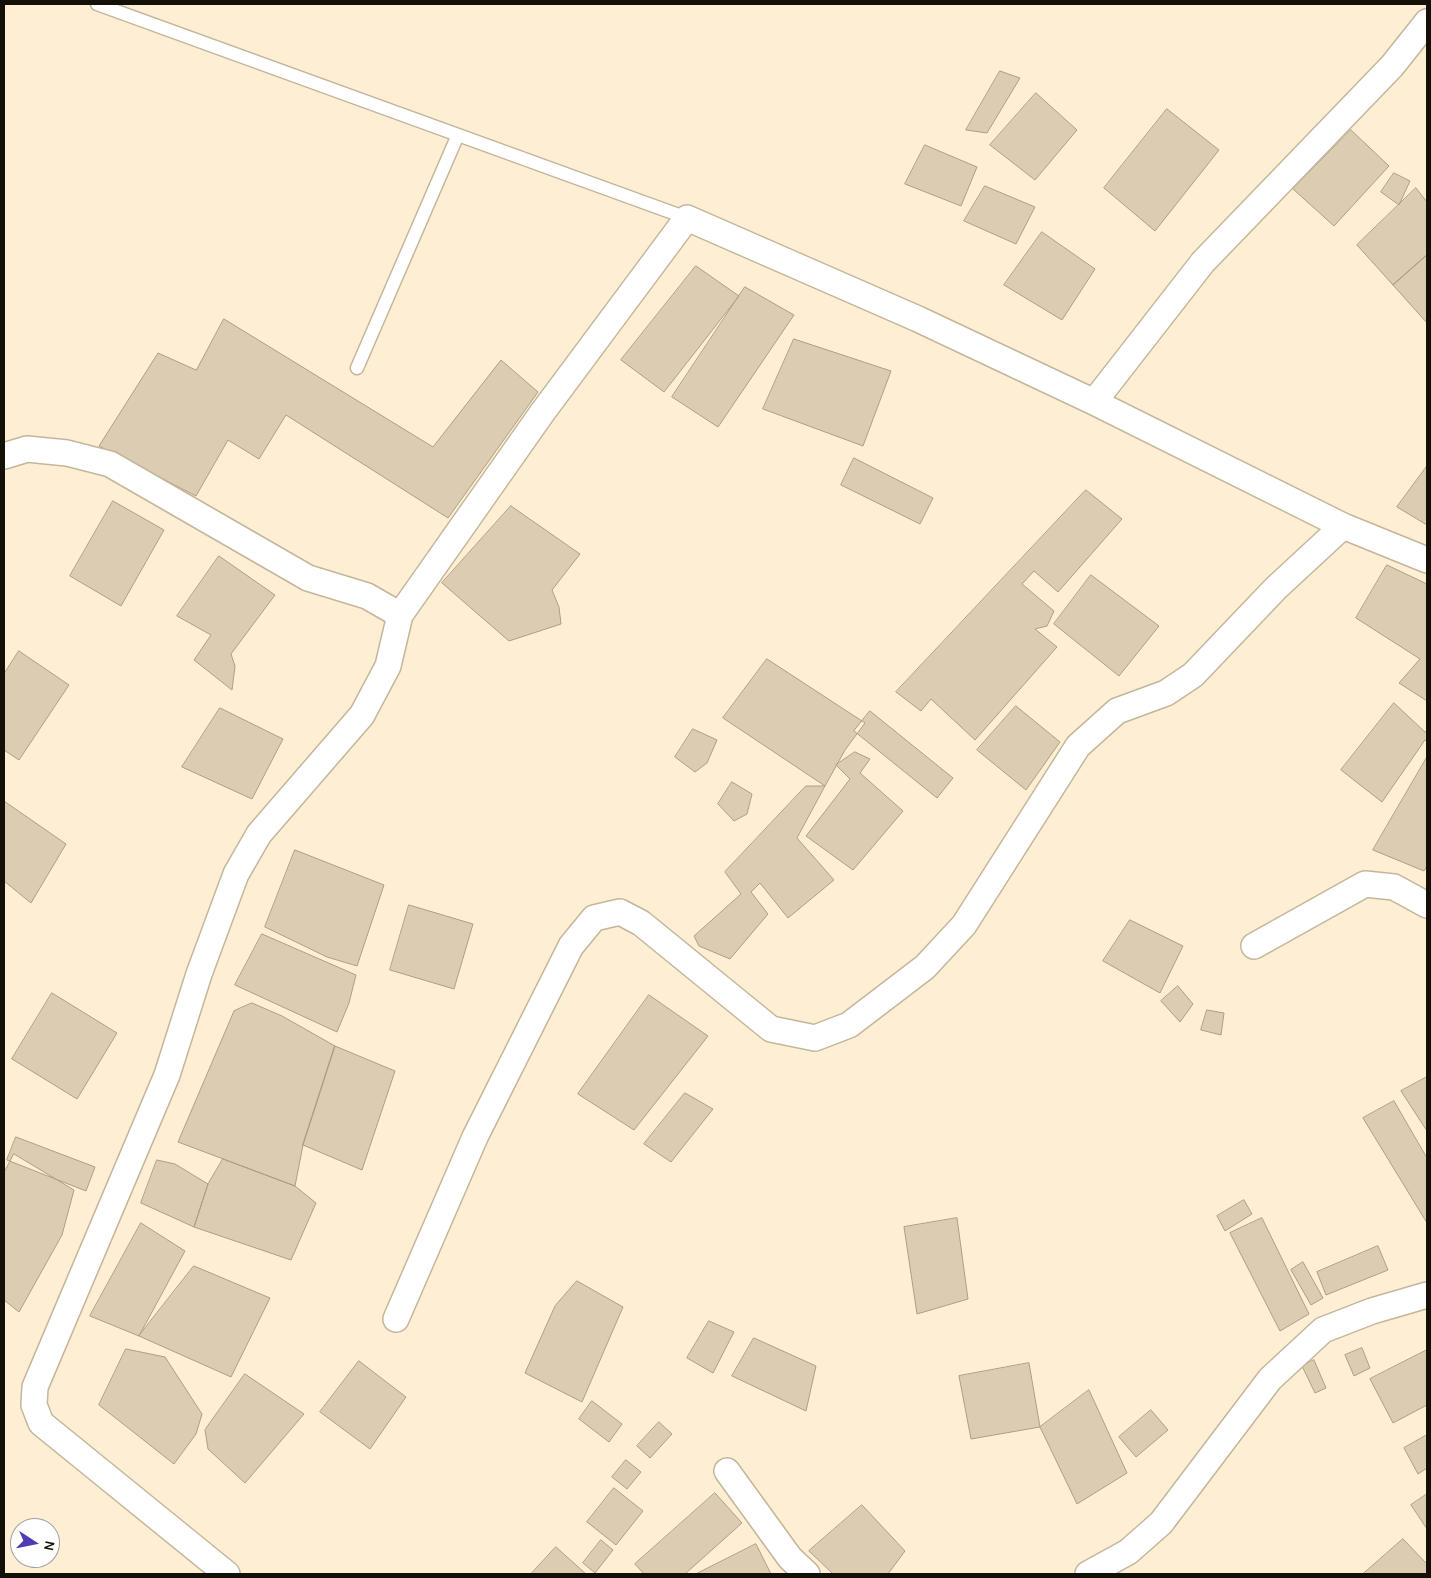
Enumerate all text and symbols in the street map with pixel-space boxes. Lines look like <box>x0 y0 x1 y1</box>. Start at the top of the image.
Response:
north arrow <box>10 1518 60 1568</box>
text: N <box>40 1539 59 1552</box>

